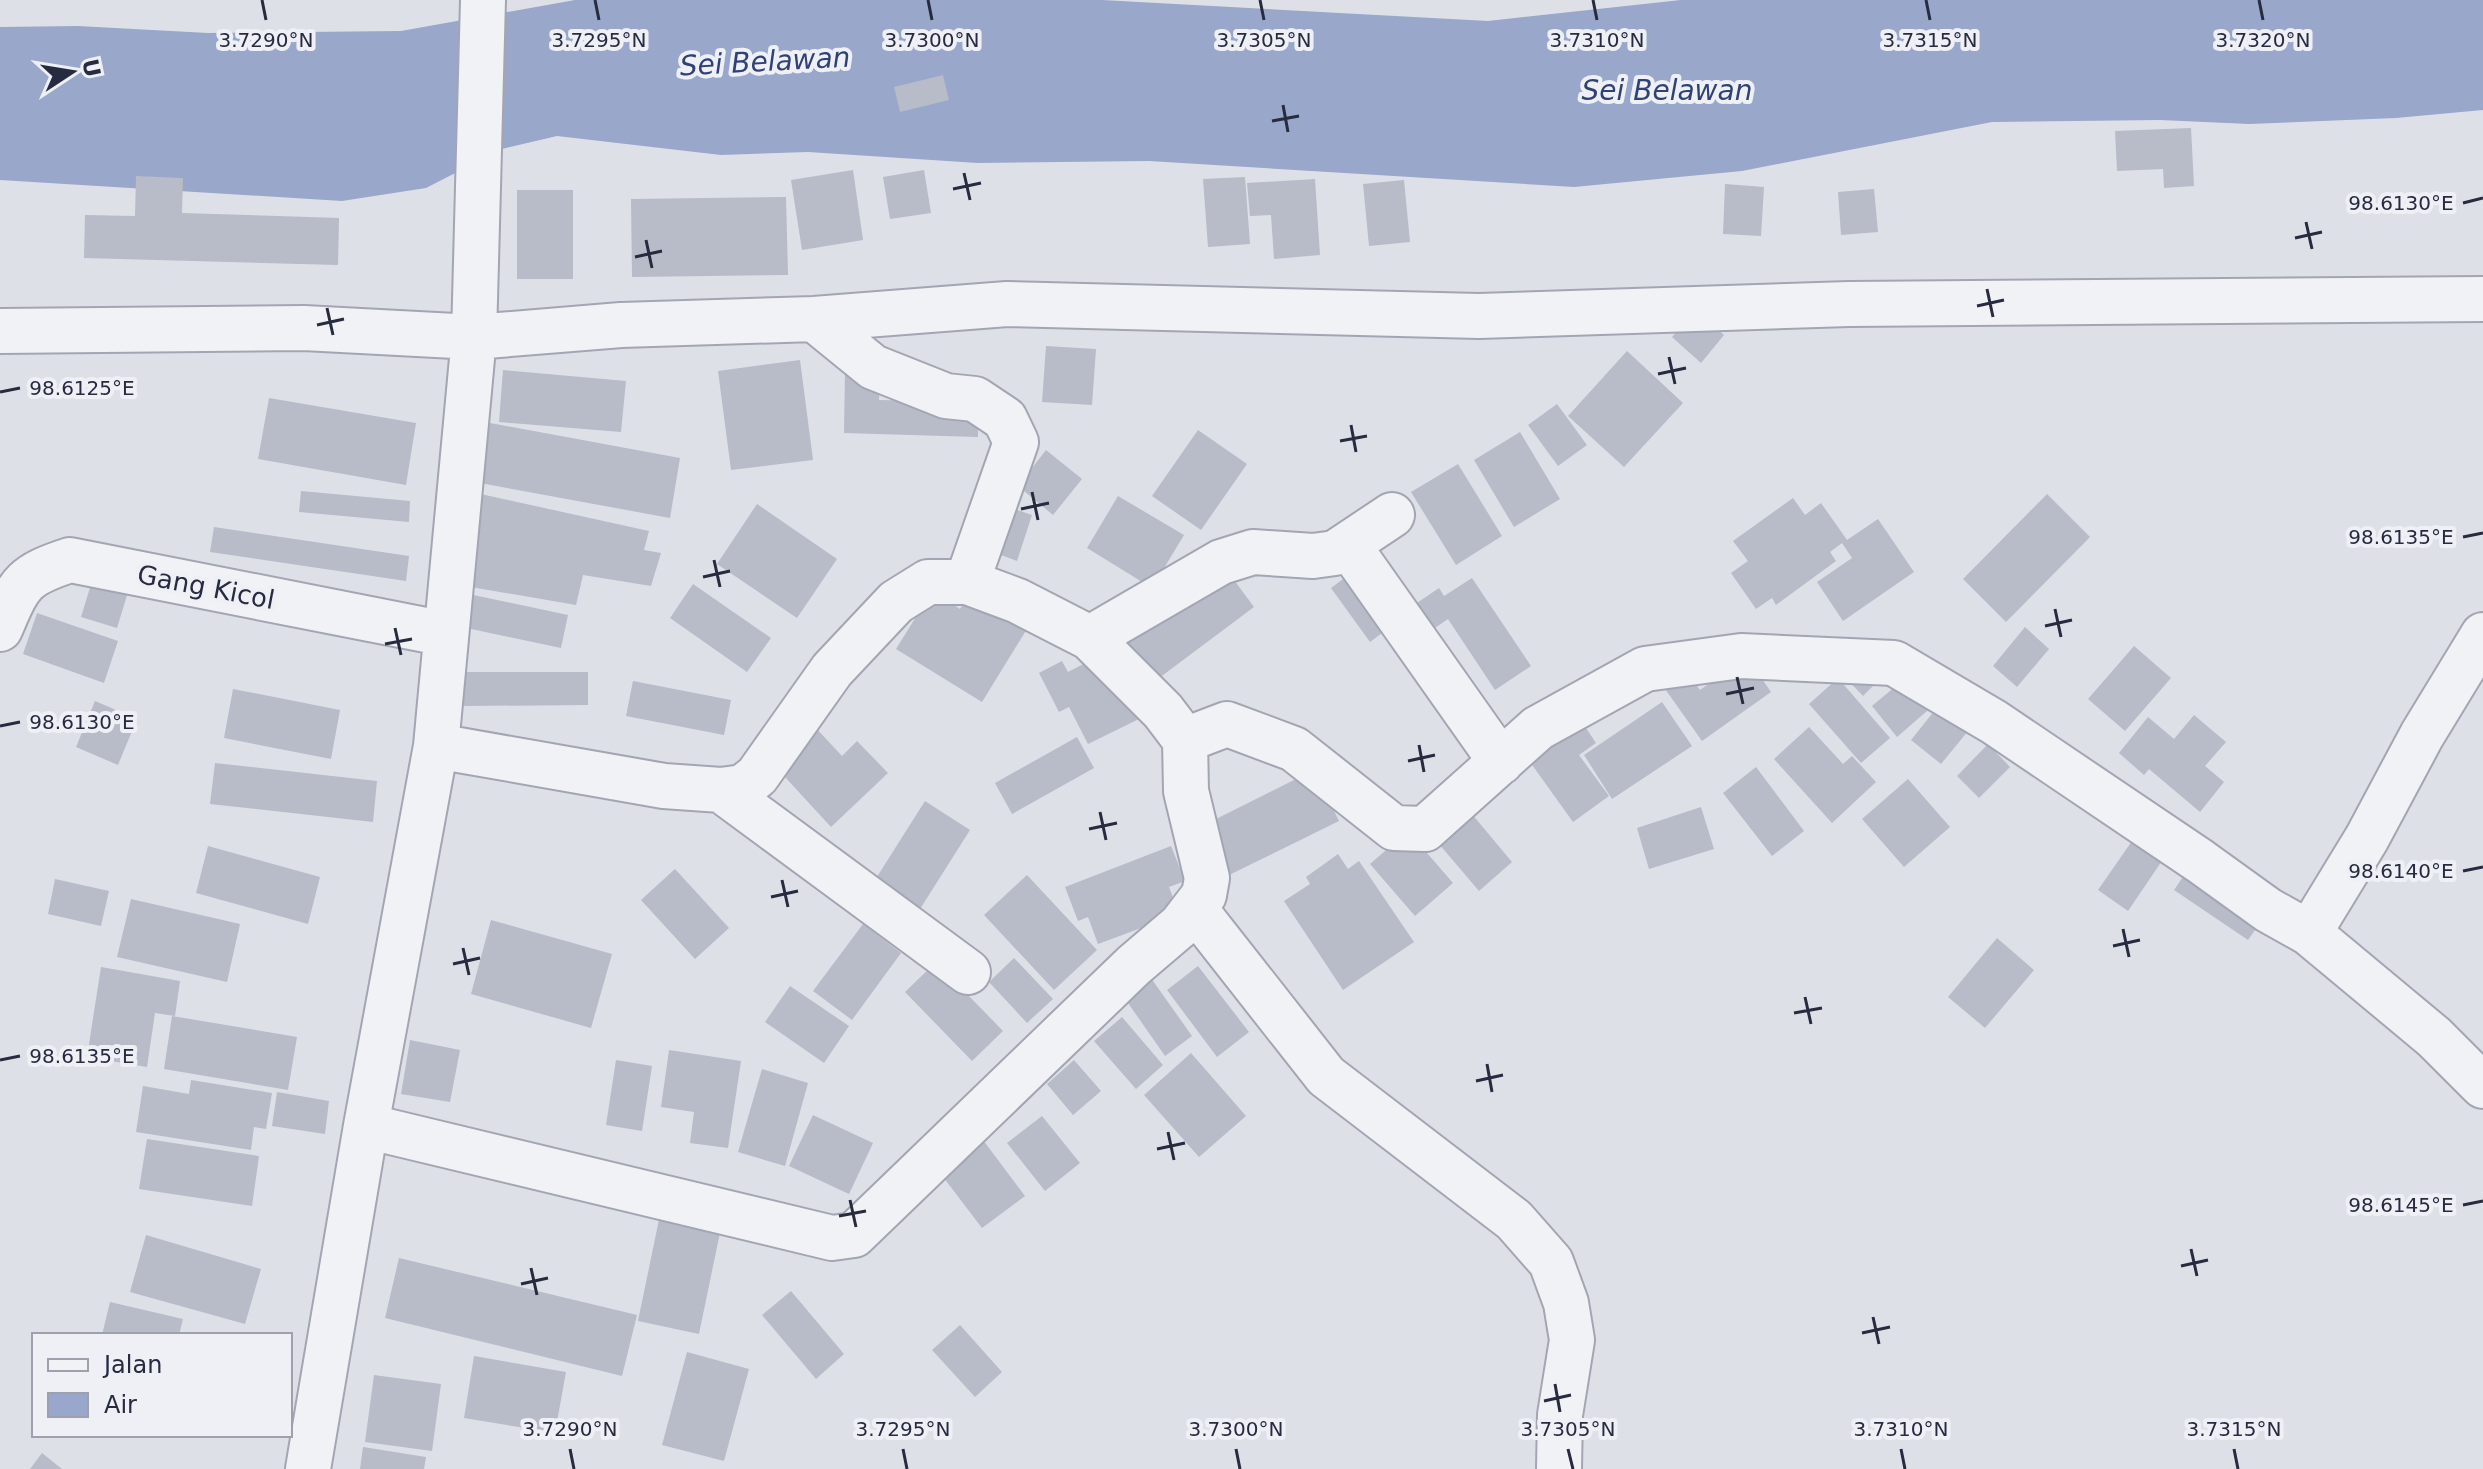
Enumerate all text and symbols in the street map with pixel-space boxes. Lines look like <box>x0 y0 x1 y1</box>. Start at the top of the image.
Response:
text: 3.7290°N <box>219 28 313 52</box>
text: 3.7295°N <box>552 28 646 52</box>
text: 3.7300°N <box>885 28 979 52</box>
text: 3.7305°N <box>1217 28 1311 52</box>
text: 3.7310°N <box>1550 28 1644 52</box>
text: 3.7315°N <box>1883 28 1977 52</box>
text: 3.7320°N <box>2216 28 2310 52</box>
north arrow <box>32 32 112 112</box>
water label: Sei Belawan <box>679 41 851 82</box>
text: U <box>77 57 105 79</box>
water label: Sei Belawan <box>1582 74 1752 107</box>
text: 98.6130°E <box>2348 191 2454 215</box>
text: 98.6125°E <box>29 376 135 400</box>
text: 98.6135°E <box>2348 525 2454 549</box>
street label: Gang Kicol <box>135 559 277 615</box>
text: 98.6130°E <box>29 710 135 734</box>
text: 98.6140°E <box>2348 859 2454 883</box>
text: 98.6135°E <box>29 1044 135 1068</box>
text: 98.6145°E <box>2348 1193 2454 1217</box>
legend <box>32 1333 292 1437</box>
text: Jalan <box>102 1351 162 1379</box>
text: Air <box>104 1391 137 1419</box>
text: 3.7290°N <box>523 1417 617 1441</box>
text: 3.7295°N <box>856 1417 950 1441</box>
text: 3.7300°N <box>1189 1417 1283 1441</box>
text: 3.7305°N <box>1521 1417 1615 1441</box>
text: 3.7310°N <box>1854 1417 1948 1441</box>
text: 3.7315°N <box>2187 1417 2281 1441</box>

